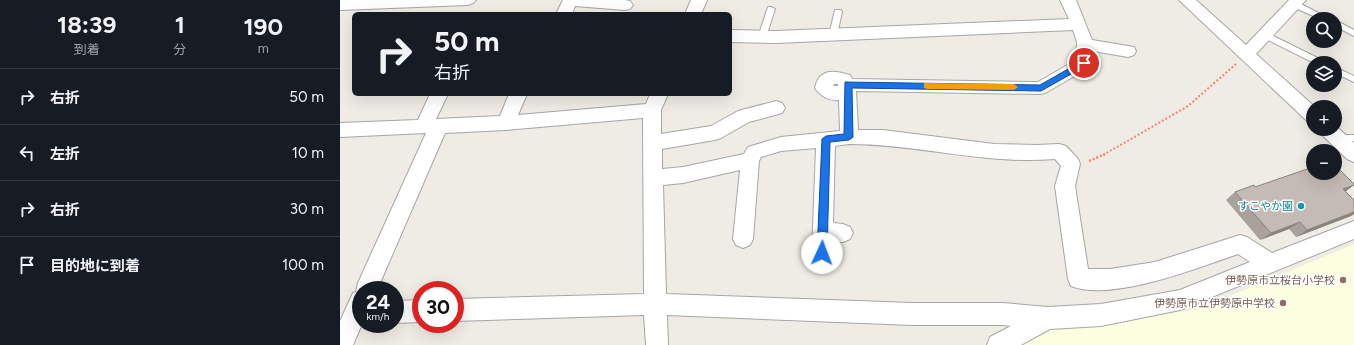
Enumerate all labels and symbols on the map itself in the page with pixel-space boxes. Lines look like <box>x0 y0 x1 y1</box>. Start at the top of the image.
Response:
pin <box>1067 46 1101 80</box>
place label: すこやか園 <box>1238 200 1293 213</box>
marker: すこやか園 <box>1296 201 1306 211</box>
position arrow <box>801 232 843 274</box>
place label: 伊勢原市立桜台小学校 <box>1225 274 1335 287</box>
marker: 伊勢原市立桜台小学校 <box>1338 275 1348 285</box>
speed limit sign: 30 <box>412 281 464 333</box>
place label: 伊勢原市立伊勢原中学校 <box>1154 297 1275 310</box>
marker: 伊勢原市立伊勢原中学校 <box>1278 298 1288 308</box>

